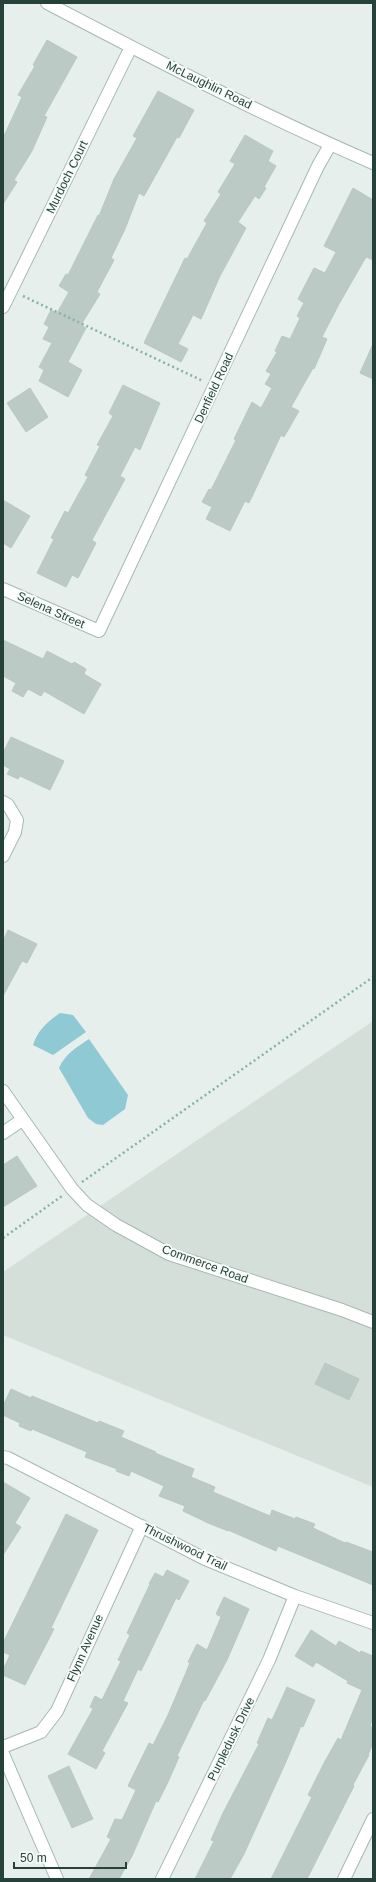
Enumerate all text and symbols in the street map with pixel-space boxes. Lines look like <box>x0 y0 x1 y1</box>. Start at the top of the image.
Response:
street label: McLaughlin Road <box>164 58 254 112</box>
street label: Murdoch Court <box>43 138 91 216</box>
street label: Denfield Road <box>192 351 236 425</box>
street label: Selena Street <box>15 589 88 631</box>
street label: Commerce Road <box>160 1242 250 1286</box>
street label: Thrushwood Trail <box>141 1521 229 1573</box>
street label: Flynn Avenue <box>64 1612 106 1684</box>
street label: Purpledusk Drive <box>205 1695 257 1783</box>
scale bar <box>14 1844 126 1870</box>
text: 50 m <box>20 1851 47 1865</box>

